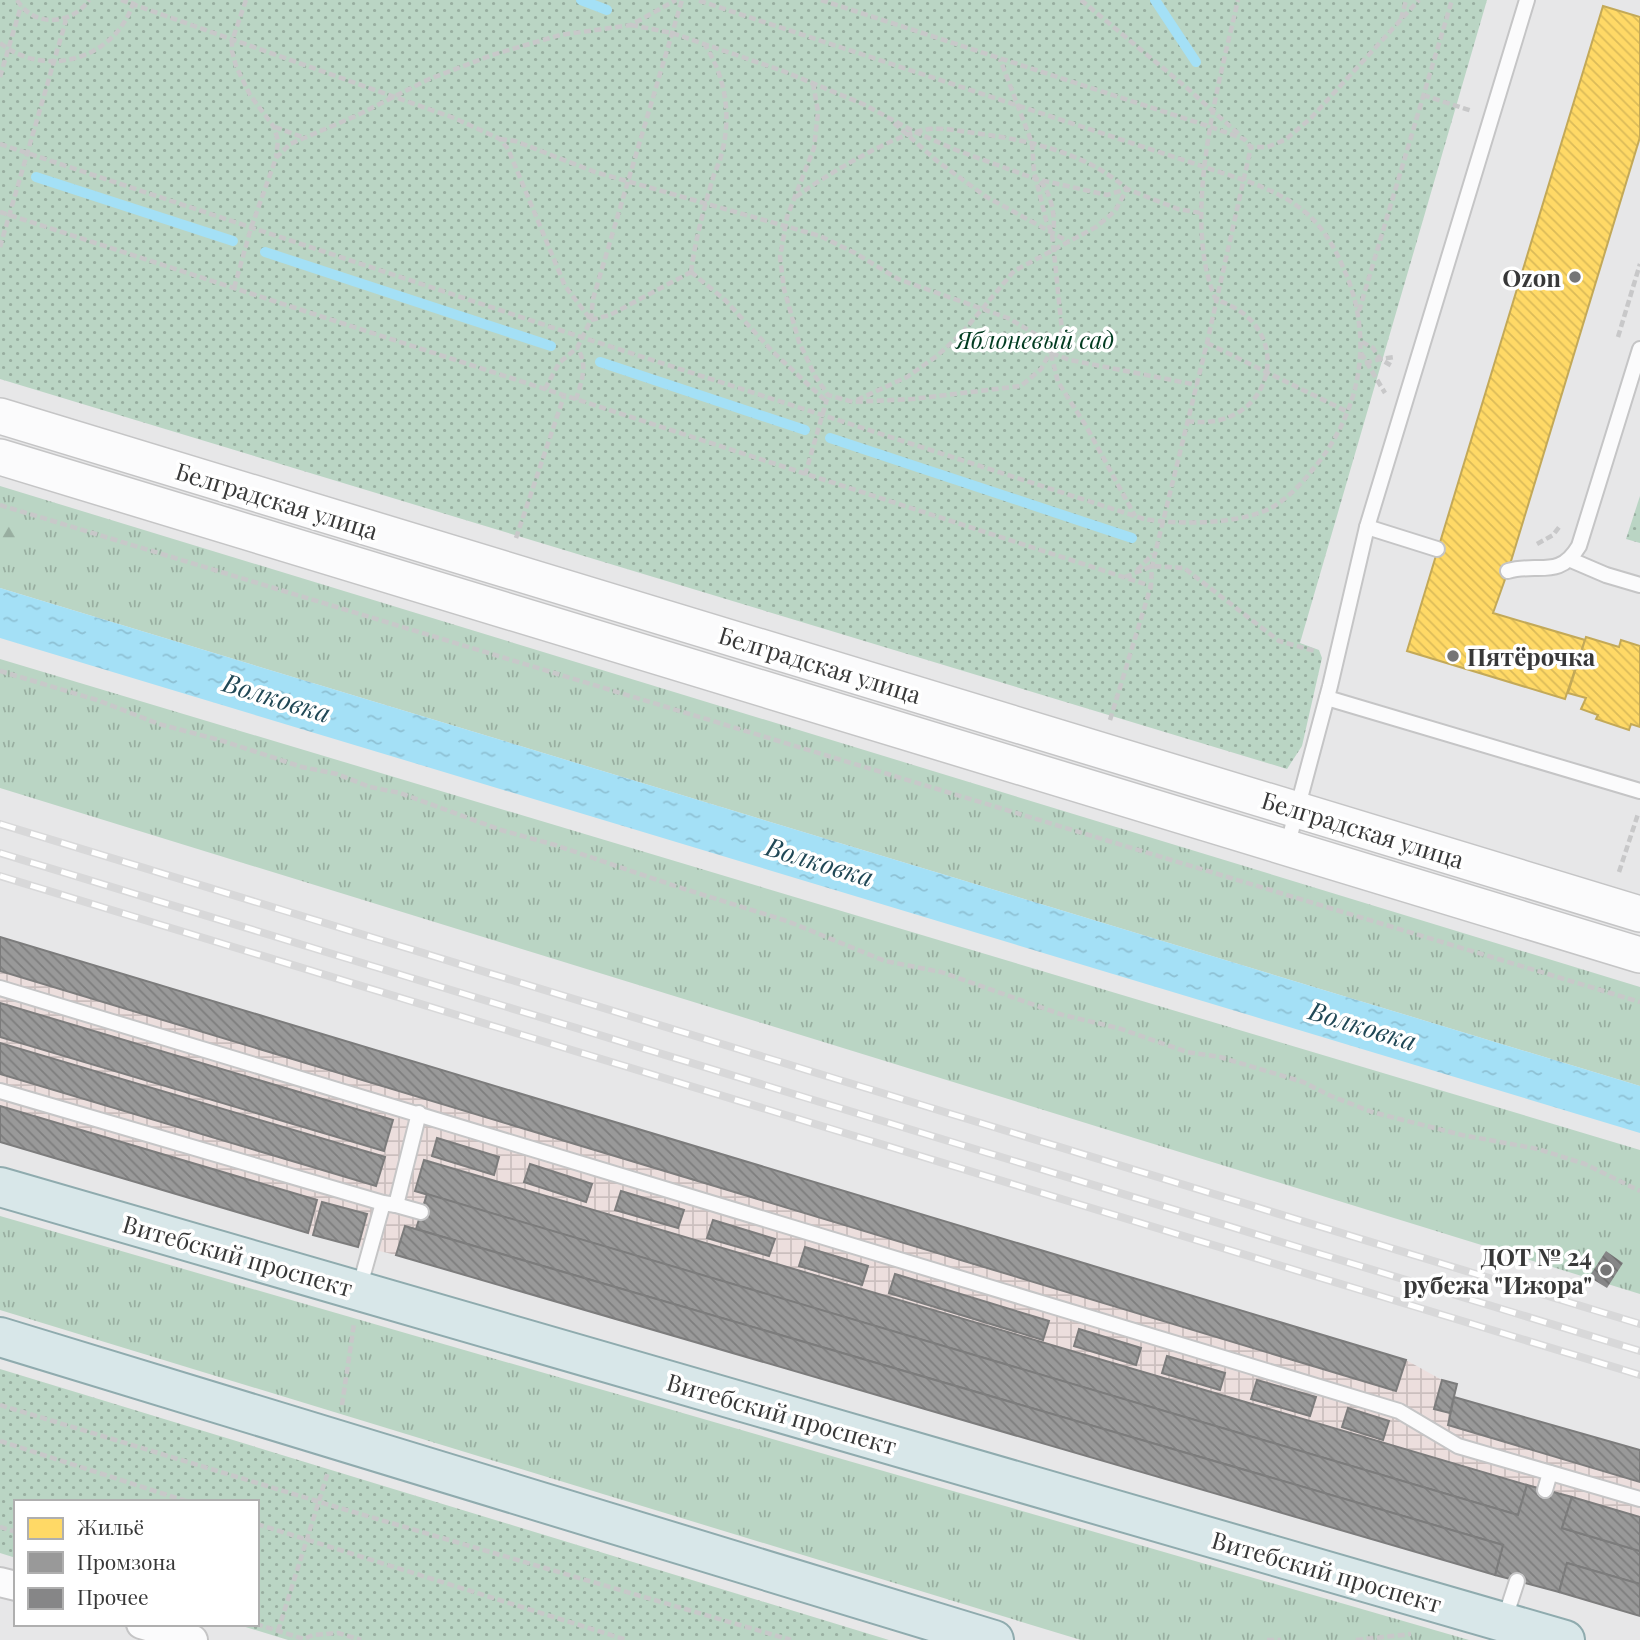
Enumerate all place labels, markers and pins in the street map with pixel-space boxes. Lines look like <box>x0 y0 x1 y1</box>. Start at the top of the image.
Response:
place label: Ozon <box>1502 261 1561 293</box>
marker: Ozon <box>1567 269 1583 285</box>
place label: Пятёрочка <box>1467 640 1596 672</box>
marker: Пятёрочка <box>1445 648 1461 664</box>
place label: ДОТ № 24 рубежа "Ижора" <box>1403 1240 1592 1300</box>
marker: ДОТ № 24 рубежа "Ижора" <box>1598 1262 1614 1278</box>

